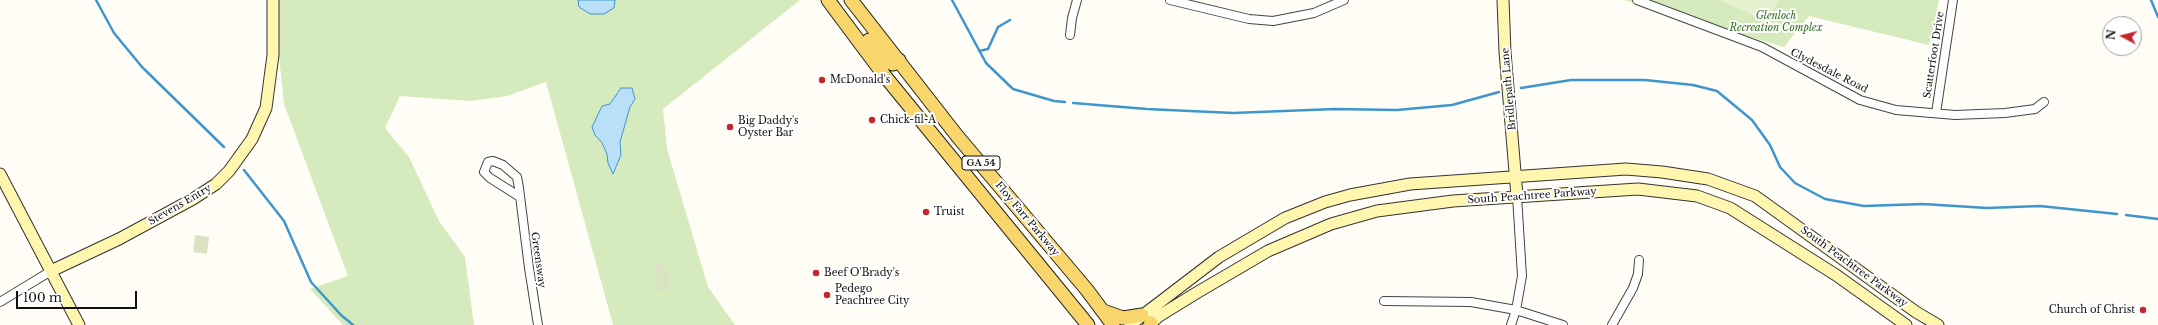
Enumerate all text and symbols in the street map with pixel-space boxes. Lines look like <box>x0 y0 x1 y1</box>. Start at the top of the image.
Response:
park label: Glenloch Recreation Complex <box>1730 10 1822 34</box>
street label: Scatterfoot Drive <box>1921 11 1947 99</box>
north arrow <box>2102 16 2142 56</box>
text: N <box>2104 29 2119 41</box>
street label: Clydesdale Road <box>1788 46 1870 96</box>
street label: Bridlepath Lane <box>1499 47 1519 131</box>
place label: McDonald's <box>830 74 890 86</box>
marker: McDonald's <box>817 75 827 85</box>
place label: Chick-fil-A <box>880 114 936 126</box>
place label: Big Daddy's Oyster Bar <box>738 115 799 138</box>
marker: Chick-fil-A <box>867 115 877 125</box>
marker: Big Daddy's Oyster Bar <box>725 122 735 132</box>
road number: GA 54 <box>962 156 1000 170</box>
street label: Floy Farr Parkway <box>992 179 1062 259</box>
street label: Stevens Entry <box>146 182 214 228</box>
street label: South Peachtree Parkway <box>1467 186 1597 206</box>
place label: Truist <box>934 206 965 218</box>
marker: Truist <box>921 207 931 217</box>
street label: South Peachtree Parkway <box>1798 224 1910 310</box>
street label: Greensway <box>528 231 548 289</box>
place label: Beef O'Brady's <box>824 267 899 279</box>
marker: Beef O'Brady's <box>811 268 821 278</box>
scale bar <box>18 283 139 309</box>
place label: Pedego Peachtree City <box>835 283 909 306</box>
text: 100 m <box>23 290 62 305</box>
marker: Pedego Peachtree City <box>822 290 832 300</box>
place label: Church of Christ <box>2049 304 2135 316</box>
marker: Church of Christ <box>2138 305 2148 315</box>

